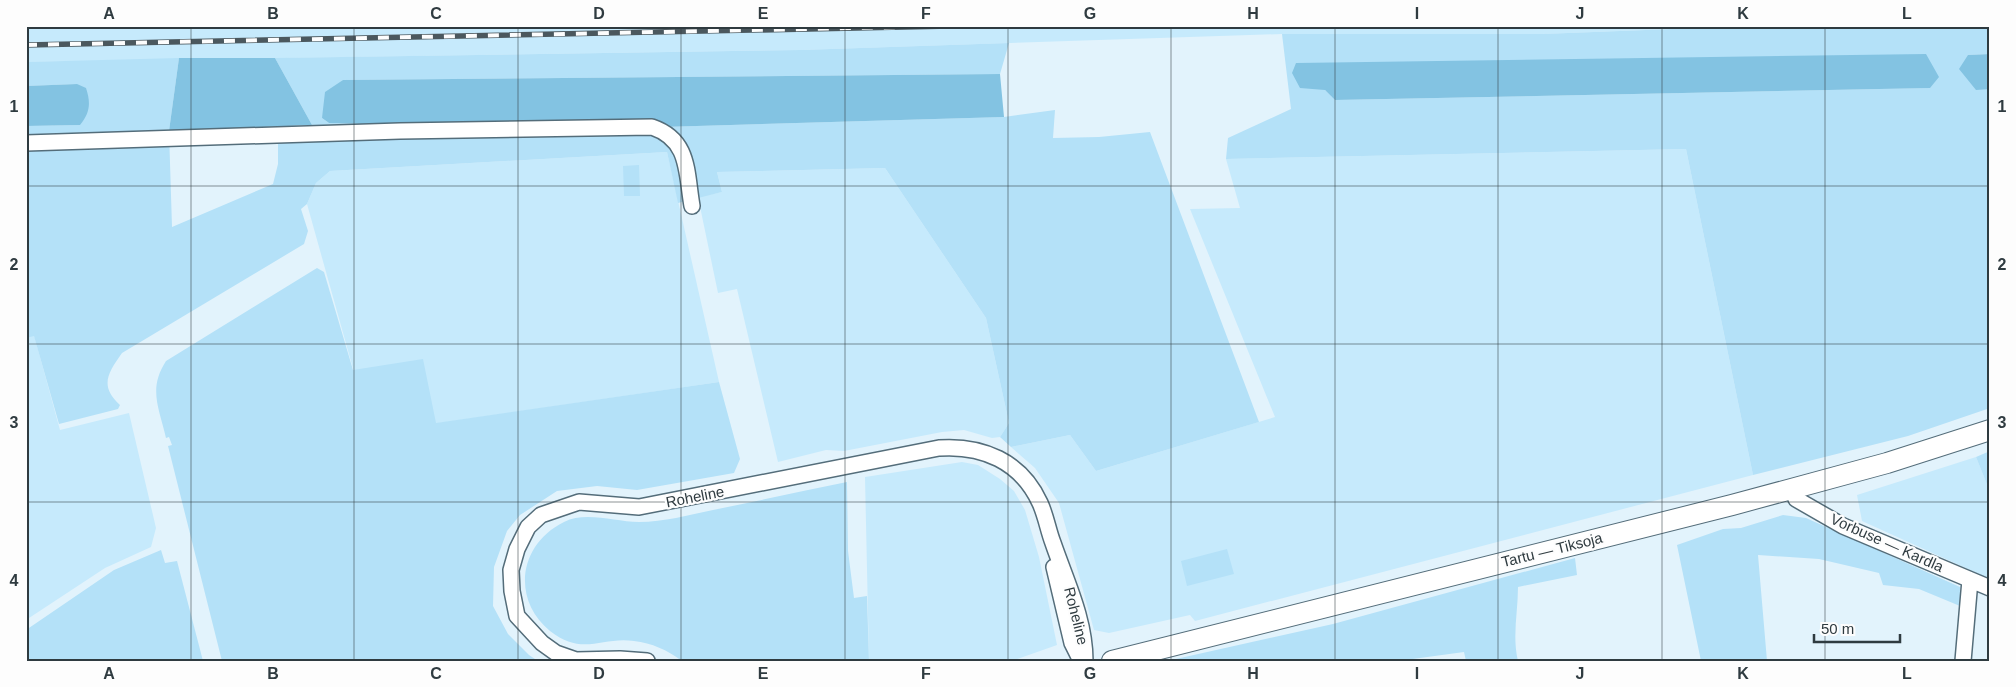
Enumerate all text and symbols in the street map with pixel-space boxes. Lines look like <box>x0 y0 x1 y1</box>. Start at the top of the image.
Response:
text: A <box>103 5 115 22</box>
text: B <box>267 5 279 22</box>
text: C <box>430 5 442 22</box>
text: D <box>593 5 605 22</box>
text: E <box>758 5 769 22</box>
text: F <box>921 5 931 22</box>
text: G <box>1084 5 1096 22</box>
text: H <box>1247 5 1259 22</box>
text: I <box>1415 5 1419 22</box>
text: J <box>1576 5 1584 22</box>
text: K <box>1737 5 1749 22</box>
text: L <box>1902 5 1912 22</box>
text: 1 <box>10 98 19 115</box>
text: 1 <box>1998 98 2007 115</box>
text: 2 <box>10 256 19 273</box>
text: 2 <box>1998 256 2007 273</box>
text: 3 <box>10 414 19 431</box>
text: 3 <box>1998 414 2007 431</box>
street label: Roheline <box>664 483 726 511</box>
street label: Vorbuse — Kardla <box>1828 510 1947 575</box>
street label: Tartu — Tiksoja <box>1500 529 1605 570</box>
text: 4 <box>10 572 19 589</box>
text: 4 <box>1998 572 2007 589</box>
street label: Roheline <box>1061 585 1092 647</box>
scale bar <box>1814 612 1900 644</box>
text: 50 m <box>1821 620 1854 637</box>
text: A <box>103 665 115 682</box>
text: B <box>267 665 279 682</box>
text: C <box>430 665 442 682</box>
text: D <box>593 665 605 682</box>
text: E <box>758 665 769 682</box>
text: F <box>921 665 931 682</box>
text: G <box>1084 665 1096 682</box>
text: H <box>1247 665 1259 682</box>
text: I <box>1415 665 1419 682</box>
text: J <box>1576 665 1584 682</box>
text: K <box>1737 665 1749 682</box>
text: L <box>1902 665 1912 682</box>

